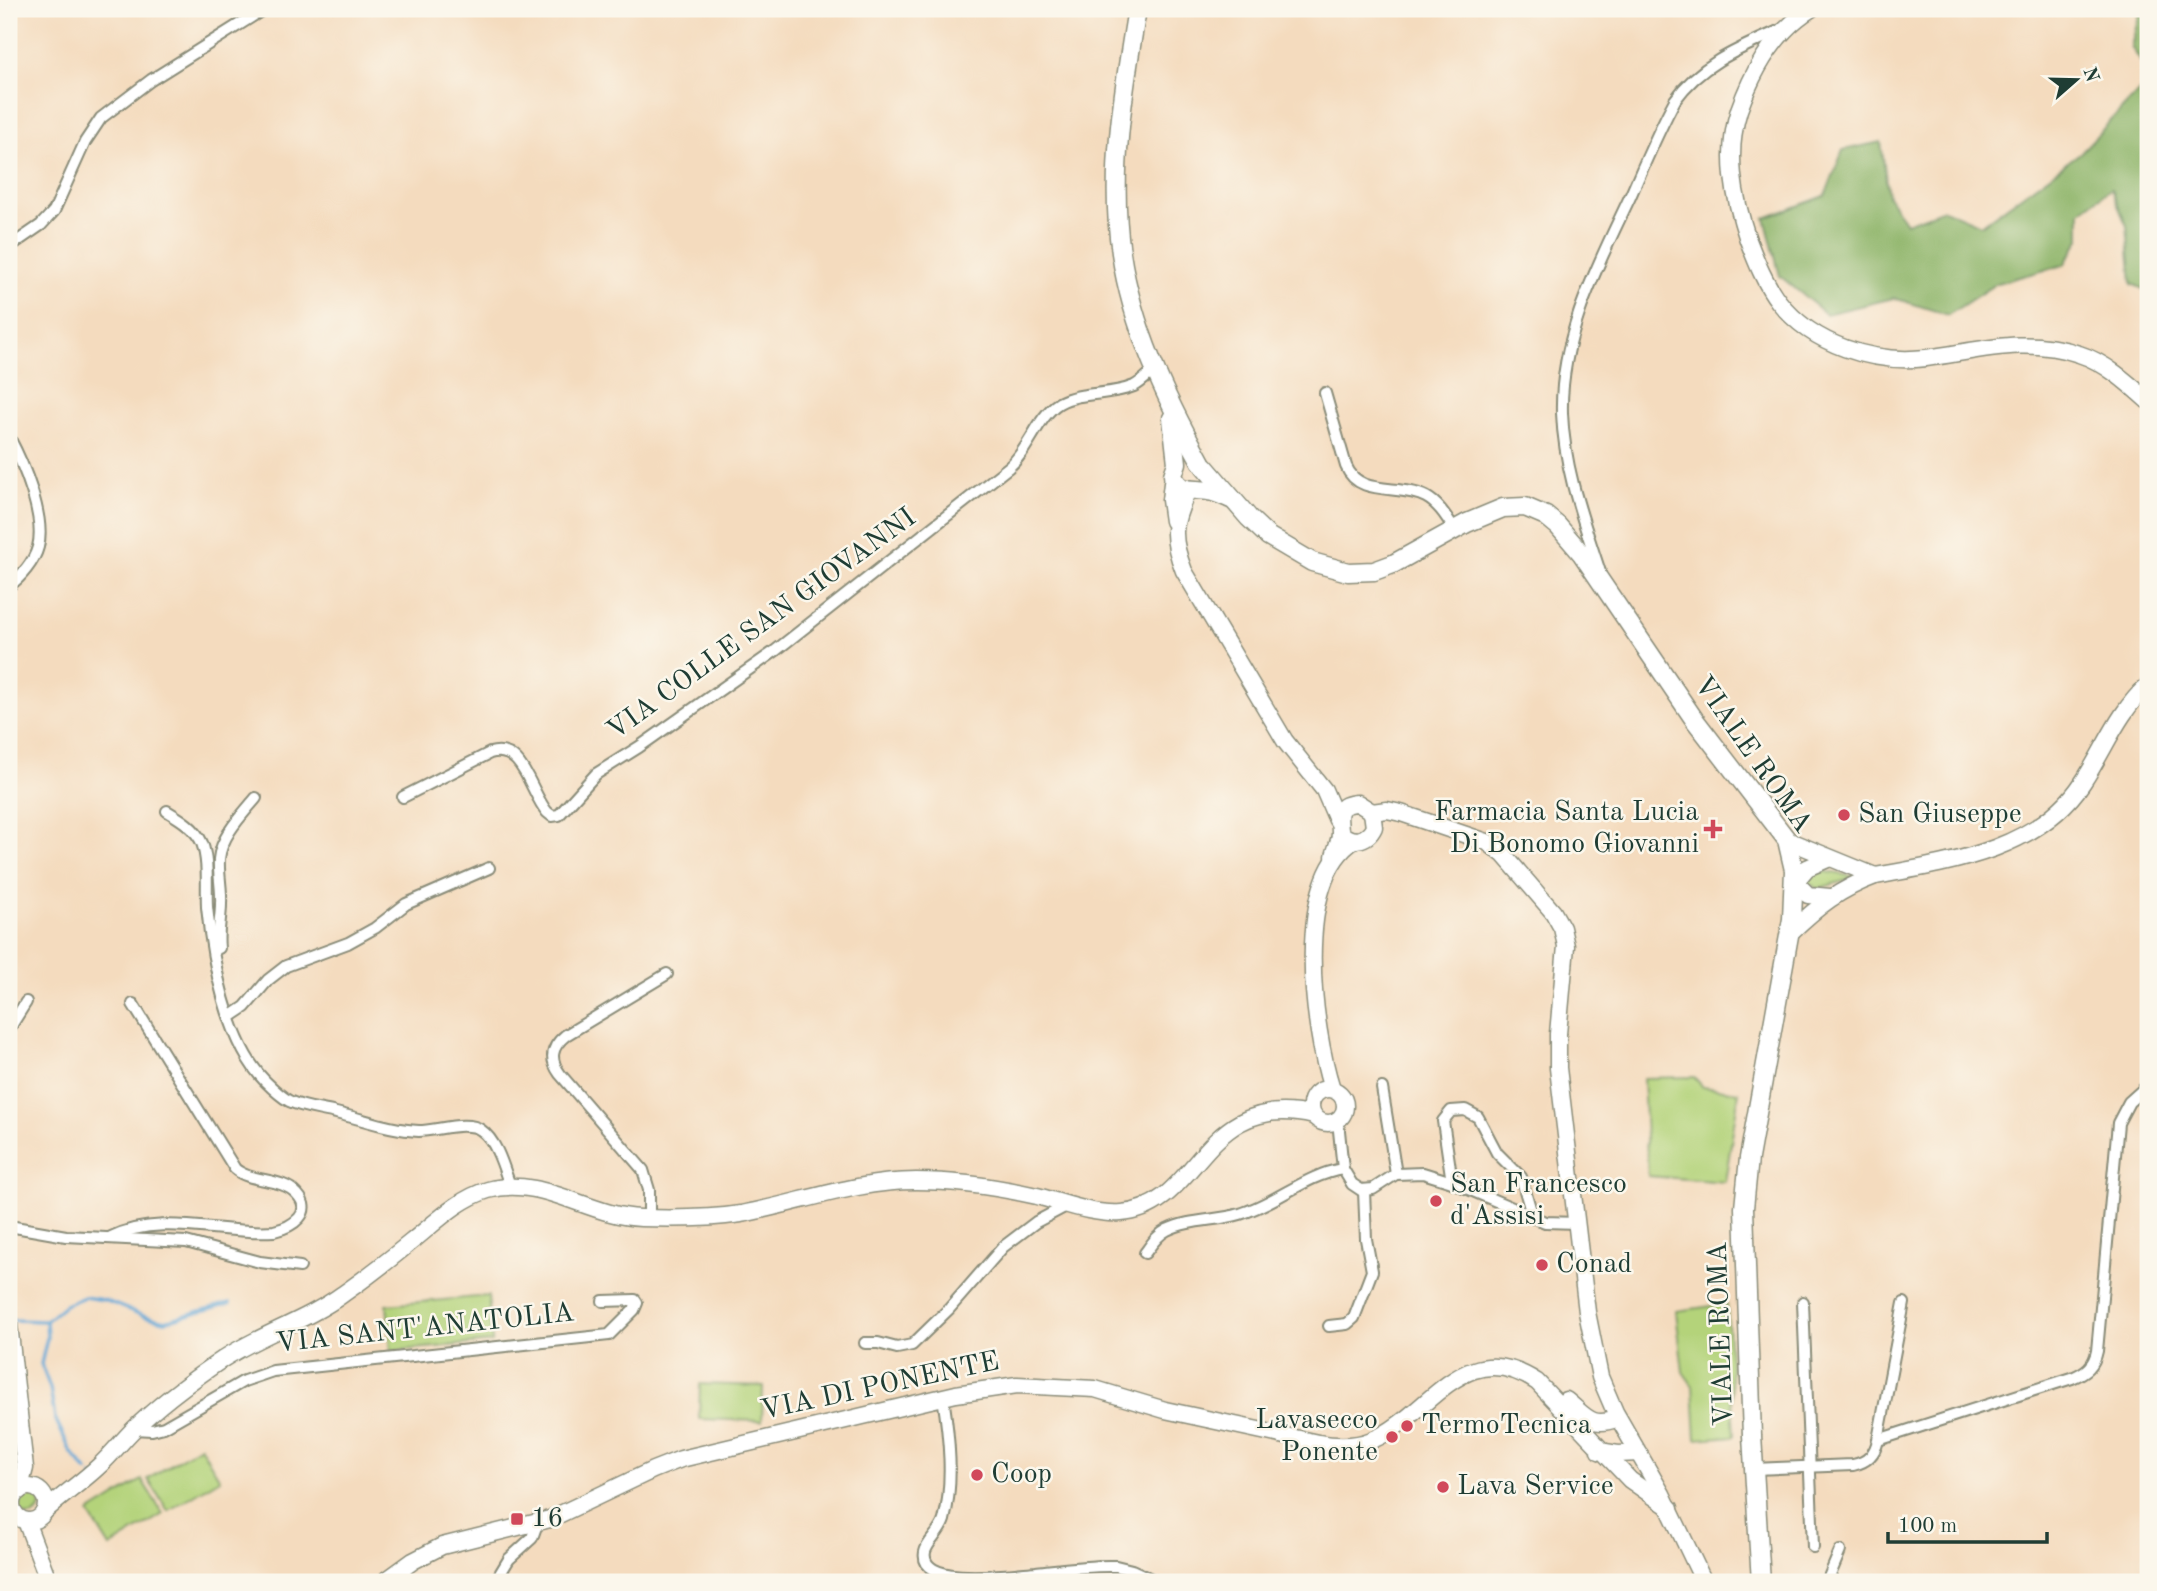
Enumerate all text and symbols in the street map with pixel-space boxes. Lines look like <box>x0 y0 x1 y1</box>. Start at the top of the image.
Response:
north arrow <box>2042 46 2112 116</box>
text: N <box>2078 65 2101 86</box>
street label: VIA COLLE SAN GIOVANNI <box>602 504 922 746</box>
street label: VIALE ROMA <box>1688 671 1816 839</box>
place label: Farmacia Santa Lucia Di Bonomo Giovanni <box>1434 799 1699 859</box>
place label: San Giuseppe <box>1858 801 2022 829</box>
marker: San Giuseppe <box>1836 807 1852 823</box>
marker: Farmacia Santa Lucia Di Bonomo Giovanni <box>1705 821 1721 837</box>
place label: San Francesco d'Assisi <box>1450 1171 1627 1231</box>
marker: San Francesco d'Assisi <box>1428 1193 1444 1209</box>
street label: VIALE ROMA <box>1705 1241 1739 1427</box>
place label: Conad <box>1556 1251 1632 1279</box>
marker: Conad <box>1534 1257 1550 1273</box>
street label: VIA SANT'ANATOLIA <box>274 1299 576 1359</box>
street label: VIA DI PONENTE <box>758 1348 1002 1426</box>
place label: Lavasecco Ponente <box>1255 1407 1378 1467</box>
place label: TermoTecnica <box>1421 1412 1592 1440</box>
marker: TermoTecnica <box>1399 1418 1415 1434</box>
marker: Lavasecco Ponente <box>1384 1429 1400 1445</box>
place label: Coop <box>991 1461 1052 1489</box>
marker: Coop <box>969 1467 985 1483</box>
place label: Lava Service <box>1457 1473 1614 1501</box>
marker: Lava Service <box>1435 1479 1451 1495</box>
scale bar <box>1888 1500 2047 1544</box>
place label: 16 <box>531 1505 563 1533</box>
marker: 16 <box>509 1511 525 1527</box>
text: 100 m <box>1898 1516 1957 1537</box>

